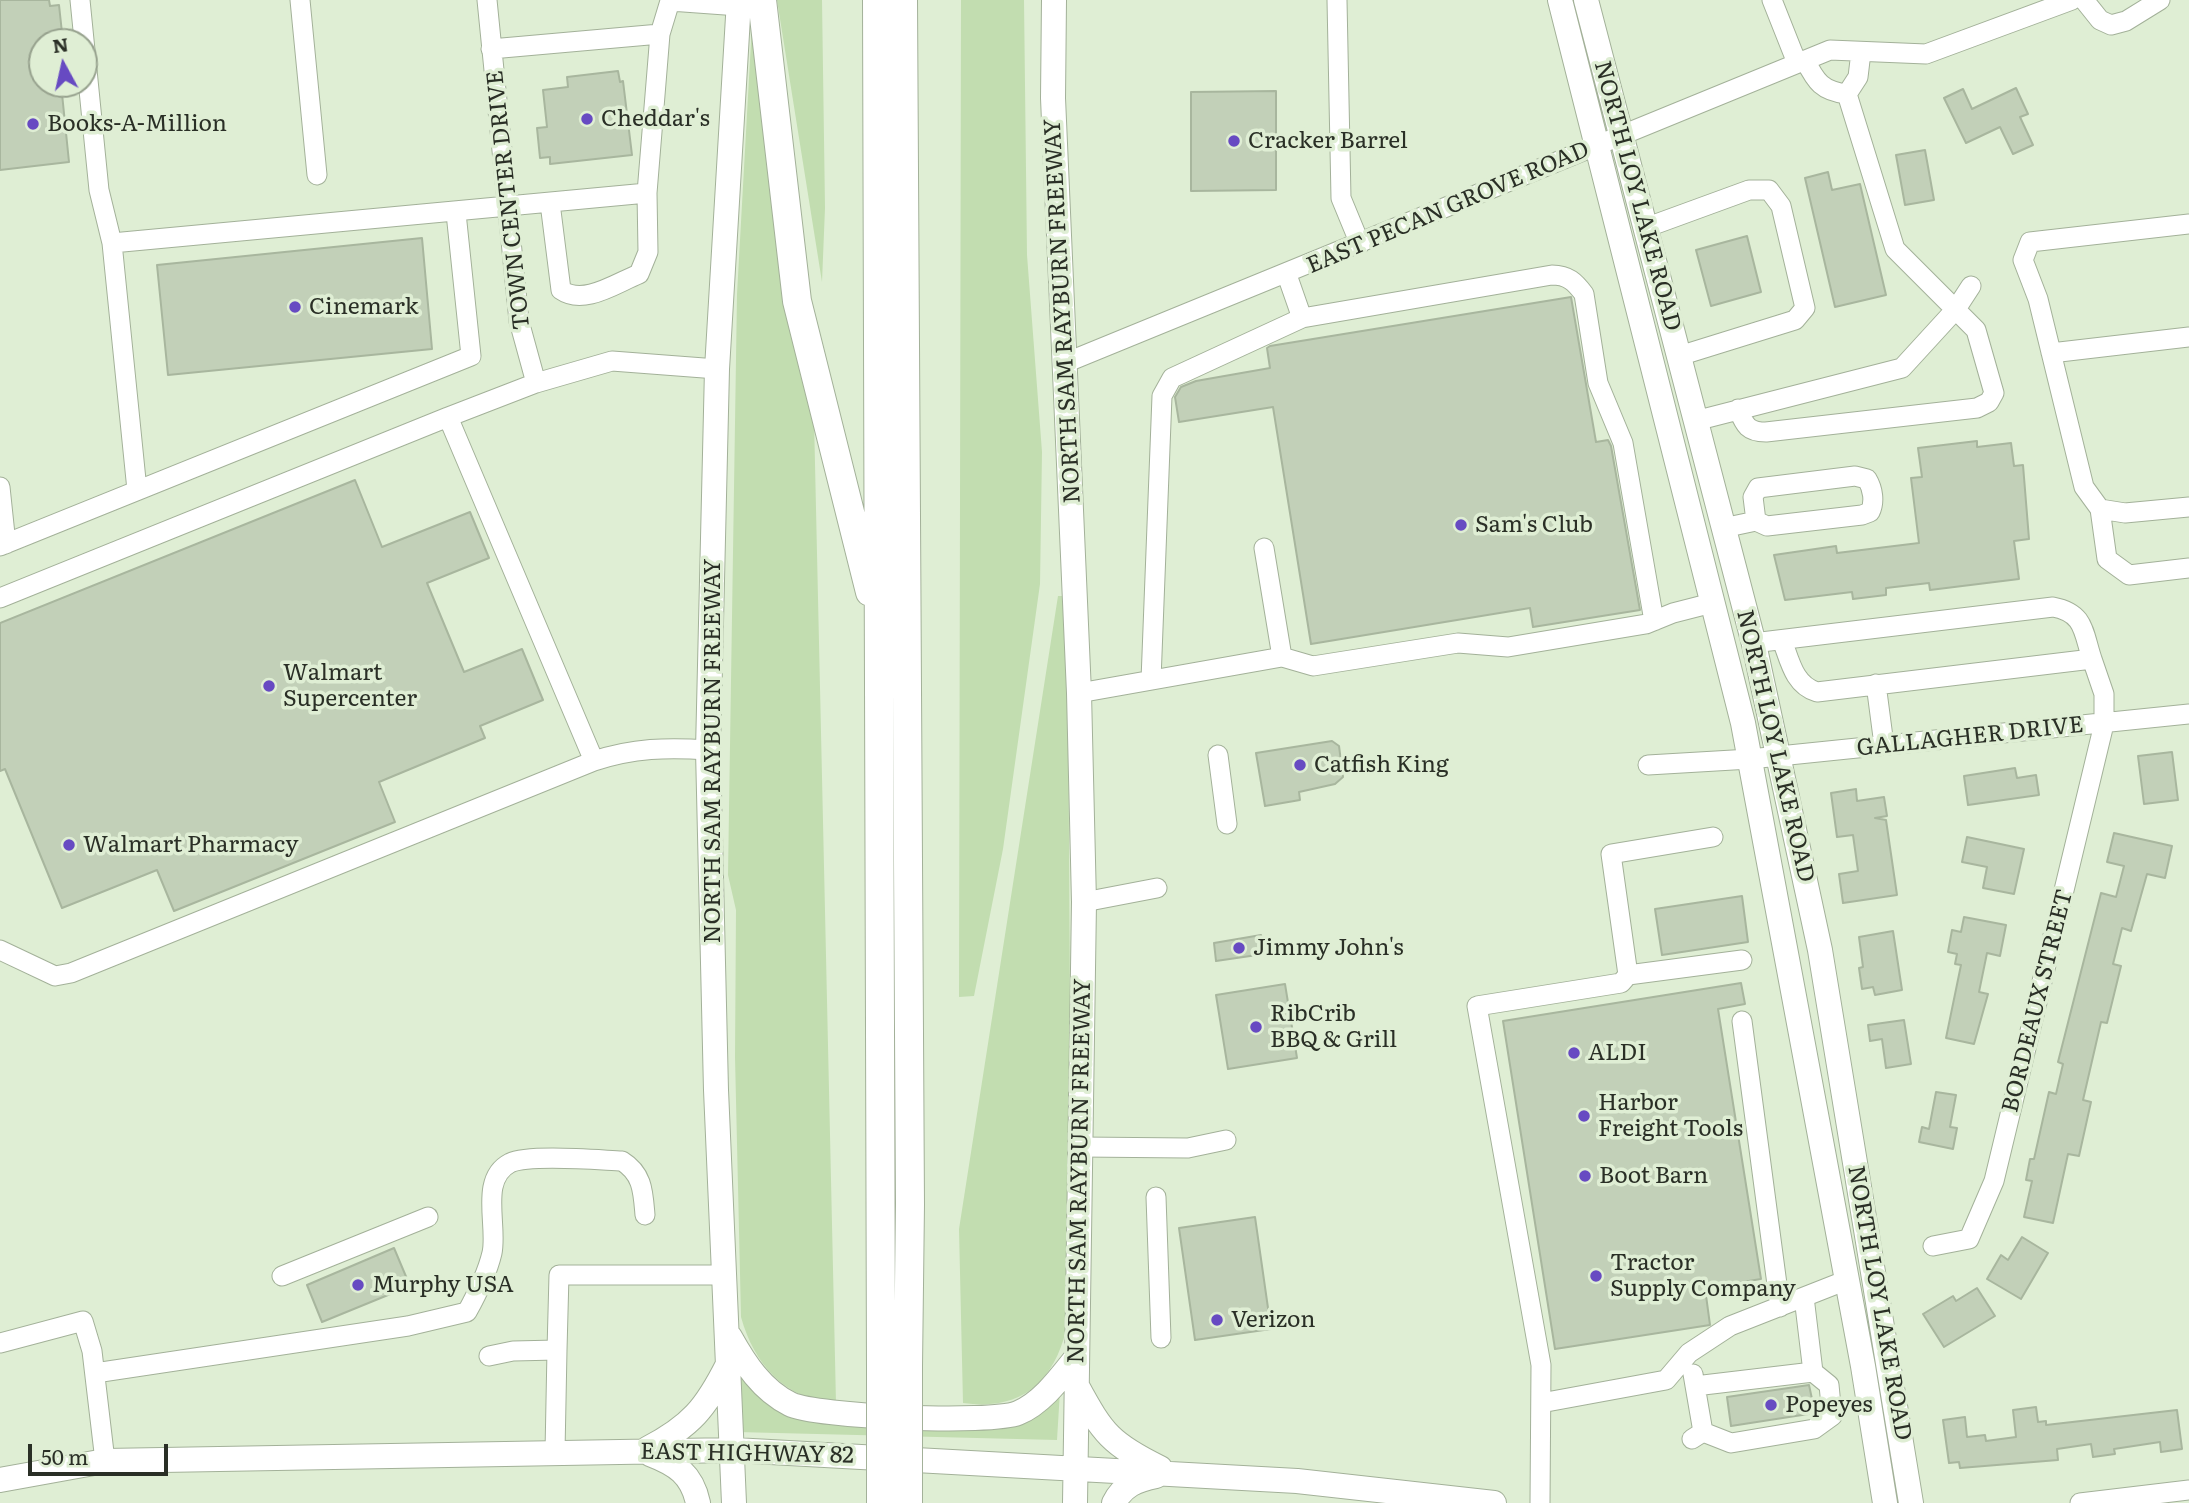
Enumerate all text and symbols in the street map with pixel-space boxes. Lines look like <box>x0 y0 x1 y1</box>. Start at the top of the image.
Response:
north arrow <box>28 28 98 98</box>
text: N <box>51 29 70 59</box>
street label: NORTH LOY LAKE ROAD <box>1588 58 1686 334</box>
street label: TOWN CENTER DRIVE <box>482 69 536 331</box>
place label: Cheddar's <box>601 105 710 133</box>
place label: Books-A-Million <box>47 110 227 138</box>
marker: Cheddar's <box>579 111 595 127</box>
marker: Books-A-Million <box>25 116 41 132</box>
street label: NORTH SAM RAYBURN FREEWAY <box>1039 118 1087 504</box>
place label: Cracker Barrel <box>1248 127 1408 155</box>
marker: Cracker Barrel <box>1226 133 1242 149</box>
street label: EAST PECAN GROVE ROAD <box>1303 136 1593 280</box>
place label: Cinemark <box>309 293 418 321</box>
marker: Cinemark <box>287 299 303 315</box>
place label: Sam's Club <box>1475 511 1593 539</box>
marker: Sam's Club <box>1453 517 1469 533</box>
street label: NORTH SAM RAYBURN FREEWAY <box>699 558 727 944</box>
street label: NORTH LOY LAKE ROAD <box>1730 607 1820 885</box>
place label: Walmart Supercenter <box>283 659 417 713</box>
marker: Walmart Supercenter <box>261 678 277 694</box>
street label: GALLAGHER DRIVE <box>1855 711 2085 763</box>
place label: Catfish King <box>1314 751 1449 779</box>
marker: Catfish King <box>1292 757 1308 773</box>
place label: Walmart Pharmacy <box>83 831 298 859</box>
marker: Walmart Pharmacy <box>61 837 77 853</box>
street label: BORDEAUX STREET <box>1997 887 2079 1115</box>
place label: Jimmy John's <box>1253 934 1404 962</box>
marker: Jimmy John's <box>1231 940 1247 956</box>
street label: NORTH SAM RAYBURN FREEWAY <box>1063 978 1097 1364</box>
place label: RibCrib BBQ & Grill <box>1270 1000 1397 1054</box>
marker: RibCrib BBQ & Grill <box>1248 1019 1264 1035</box>
place label: ALDI <box>1588 1039 1647 1067</box>
marker: ALDI <box>1566 1045 1582 1061</box>
place label: Harbor Freight Tools <box>1598 1089 1743 1143</box>
marker: Harbor Freight Tools <box>1576 1108 1592 1124</box>
place label: Boot Barn <box>1599 1162 1708 1190</box>
street label: NORTH LOY LAKE ROAD <box>1841 1163 1917 1443</box>
marker: Boot Barn <box>1577 1168 1593 1184</box>
place label: Tractor Supply Company <box>1610 1249 1796 1303</box>
marker: Tractor Supply Company <box>1588 1268 1604 1284</box>
place label: Murphy USA <box>372 1271 514 1299</box>
marker: Murphy USA <box>350 1277 366 1293</box>
place label: Verizon <box>1231 1306 1316 1334</box>
marker: Verizon <box>1209 1312 1225 1328</box>
place label: Popeyes <box>1785 1391 1873 1419</box>
marker: Popeyes <box>1763 1397 1779 1413</box>
scale bar <box>32 1430 172 1474</box>
street label: EAST HIGHWAY 82 <box>640 1438 854 1470</box>
text: 50 m <box>41 1440 88 1471</box>

